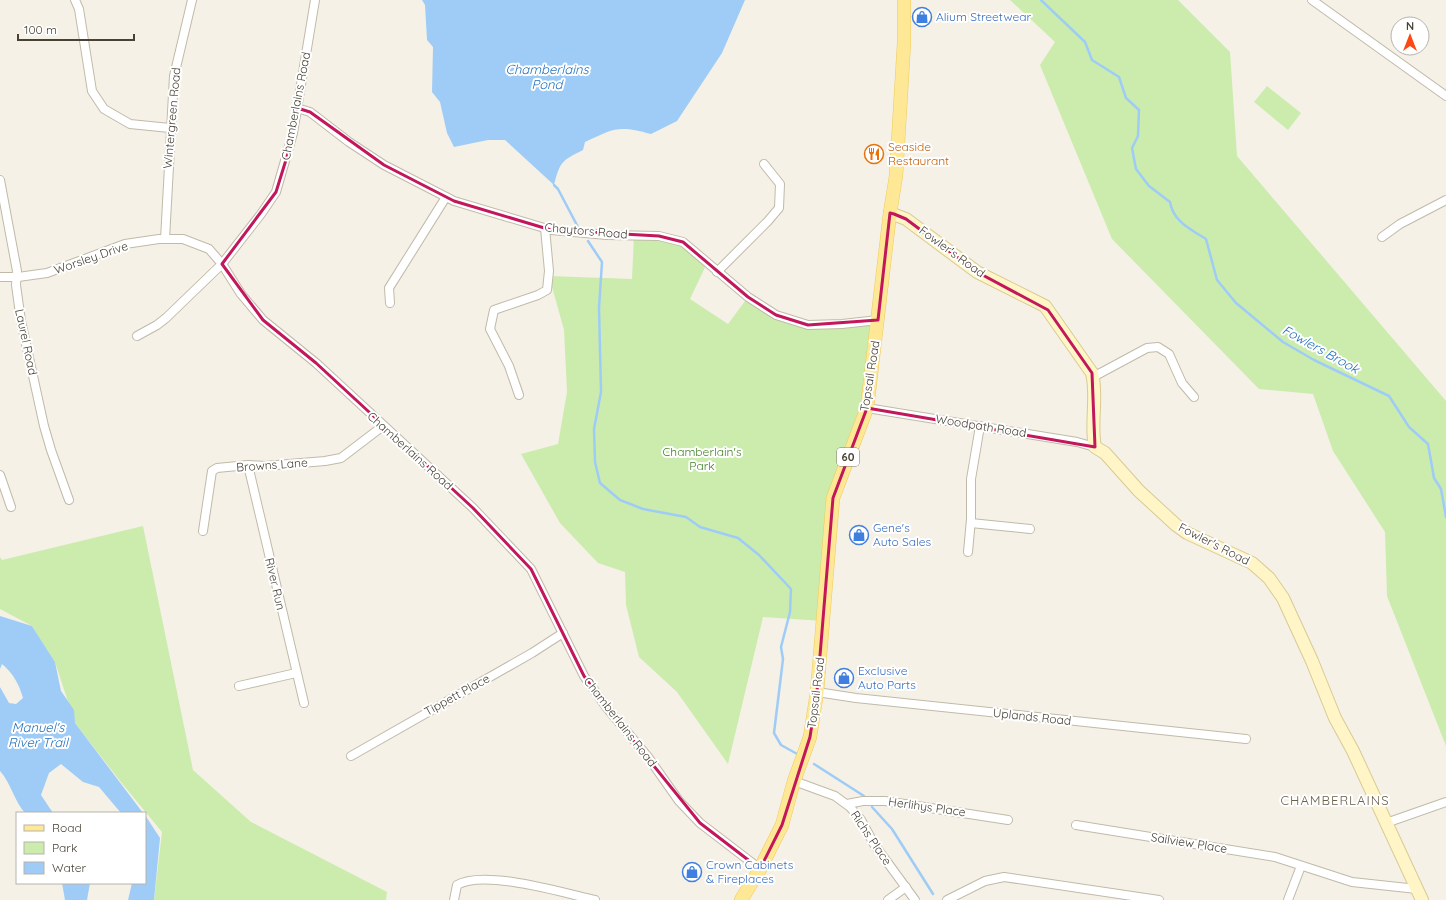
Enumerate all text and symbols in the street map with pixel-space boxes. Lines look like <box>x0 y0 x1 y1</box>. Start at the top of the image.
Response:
shop icon: Alium Streetwear <box>911 6 933 28</box>
place label: Alium Streetwear <box>936 9 1032 24</box>
scale bar <box>18 16 134 42</box>
north arrow <box>1390 16 1430 56</box>
text: N <box>1406 19 1414 33</box>
text: 100 m <box>24 22 57 37</box>
street label: Chamberlains Road <box>278 51 313 161</box>
water label: Chamberlains Pond <box>505 61 589 92</box>
street label: Wintergreen Road <box>160 67 183 169</box>
place label: Seaside Restaurant <box>888 139 949 168</box>
restaurant icon: Seaside Restaurant <box>863 143 885 165</box>
street label: Chaytors Road <box>544 219 628 242</box>
street label: Fowler's Road <box>916 223 988 281</box>
street label: Worsley Drive <box>52 238 130 277</box>
street label: Laurel Road <box>12 307 41 376</box>
water label: Fowlers Brook <box>1280 321 1363 377</box>
street label: Topsail Road <box>856 339 883 413</box>
street label: Chamberlains Road <box>365 408 456 493</box>
street label: Woodpath Road <box>935 411 1028 440</box>
park label: Chamberlain's Park <box>662 444 742 473</box>
road number: 60 <box>837 448 859 466</box>
street label: Browns Lane <box>236 455 308 474</box>
street label: Fowler's Road <box>1176 519 1252 568</box>
place label: Gene's Auto Sales <box>873 520 931 549</box>
shop icon: Gene's Auto Sales <box>848 524 870 546</box>
street label: River Run <box>262 556 289 612</box>
street label: Topsail Road <box>804 656 827 729</box>
place label: Exclusive Auto Parts <box>858 663 916 692</box>
shop icon: Exclusive Auto Parts <box>833 667 855 689</box>
street label: Tippett Place <box>421 670 492 719</box>
street label: Chamberlains Road <box>581 674 660 770</box>
street label: Uplands Road <box>992 705 1072 728</box>
water label: Manuel's River Trail <box>8 719 70 750</box>
district label: CHAMBERLAINS <box>1281 792 1389 808</box>
street label: Herlihys Place <box>887 794 967 819</box>
street label: Richs Place <box>848 808 895 868</box>
legend <box>16 812 146 884</box>
text: Road <box>52 820 82 835</box>
street label: Sailview Place <box>1150 829 1229 856</box>
text: Park <box>52 840 77 855</box>
place label: Crown Cabinets & Fireplaces <box>706 857 794 886</box>
text: Water <box>52 860 87 875</box>
shop icon: Crown Cabinets & Fireplaces <box>681 861 703 883</box>

